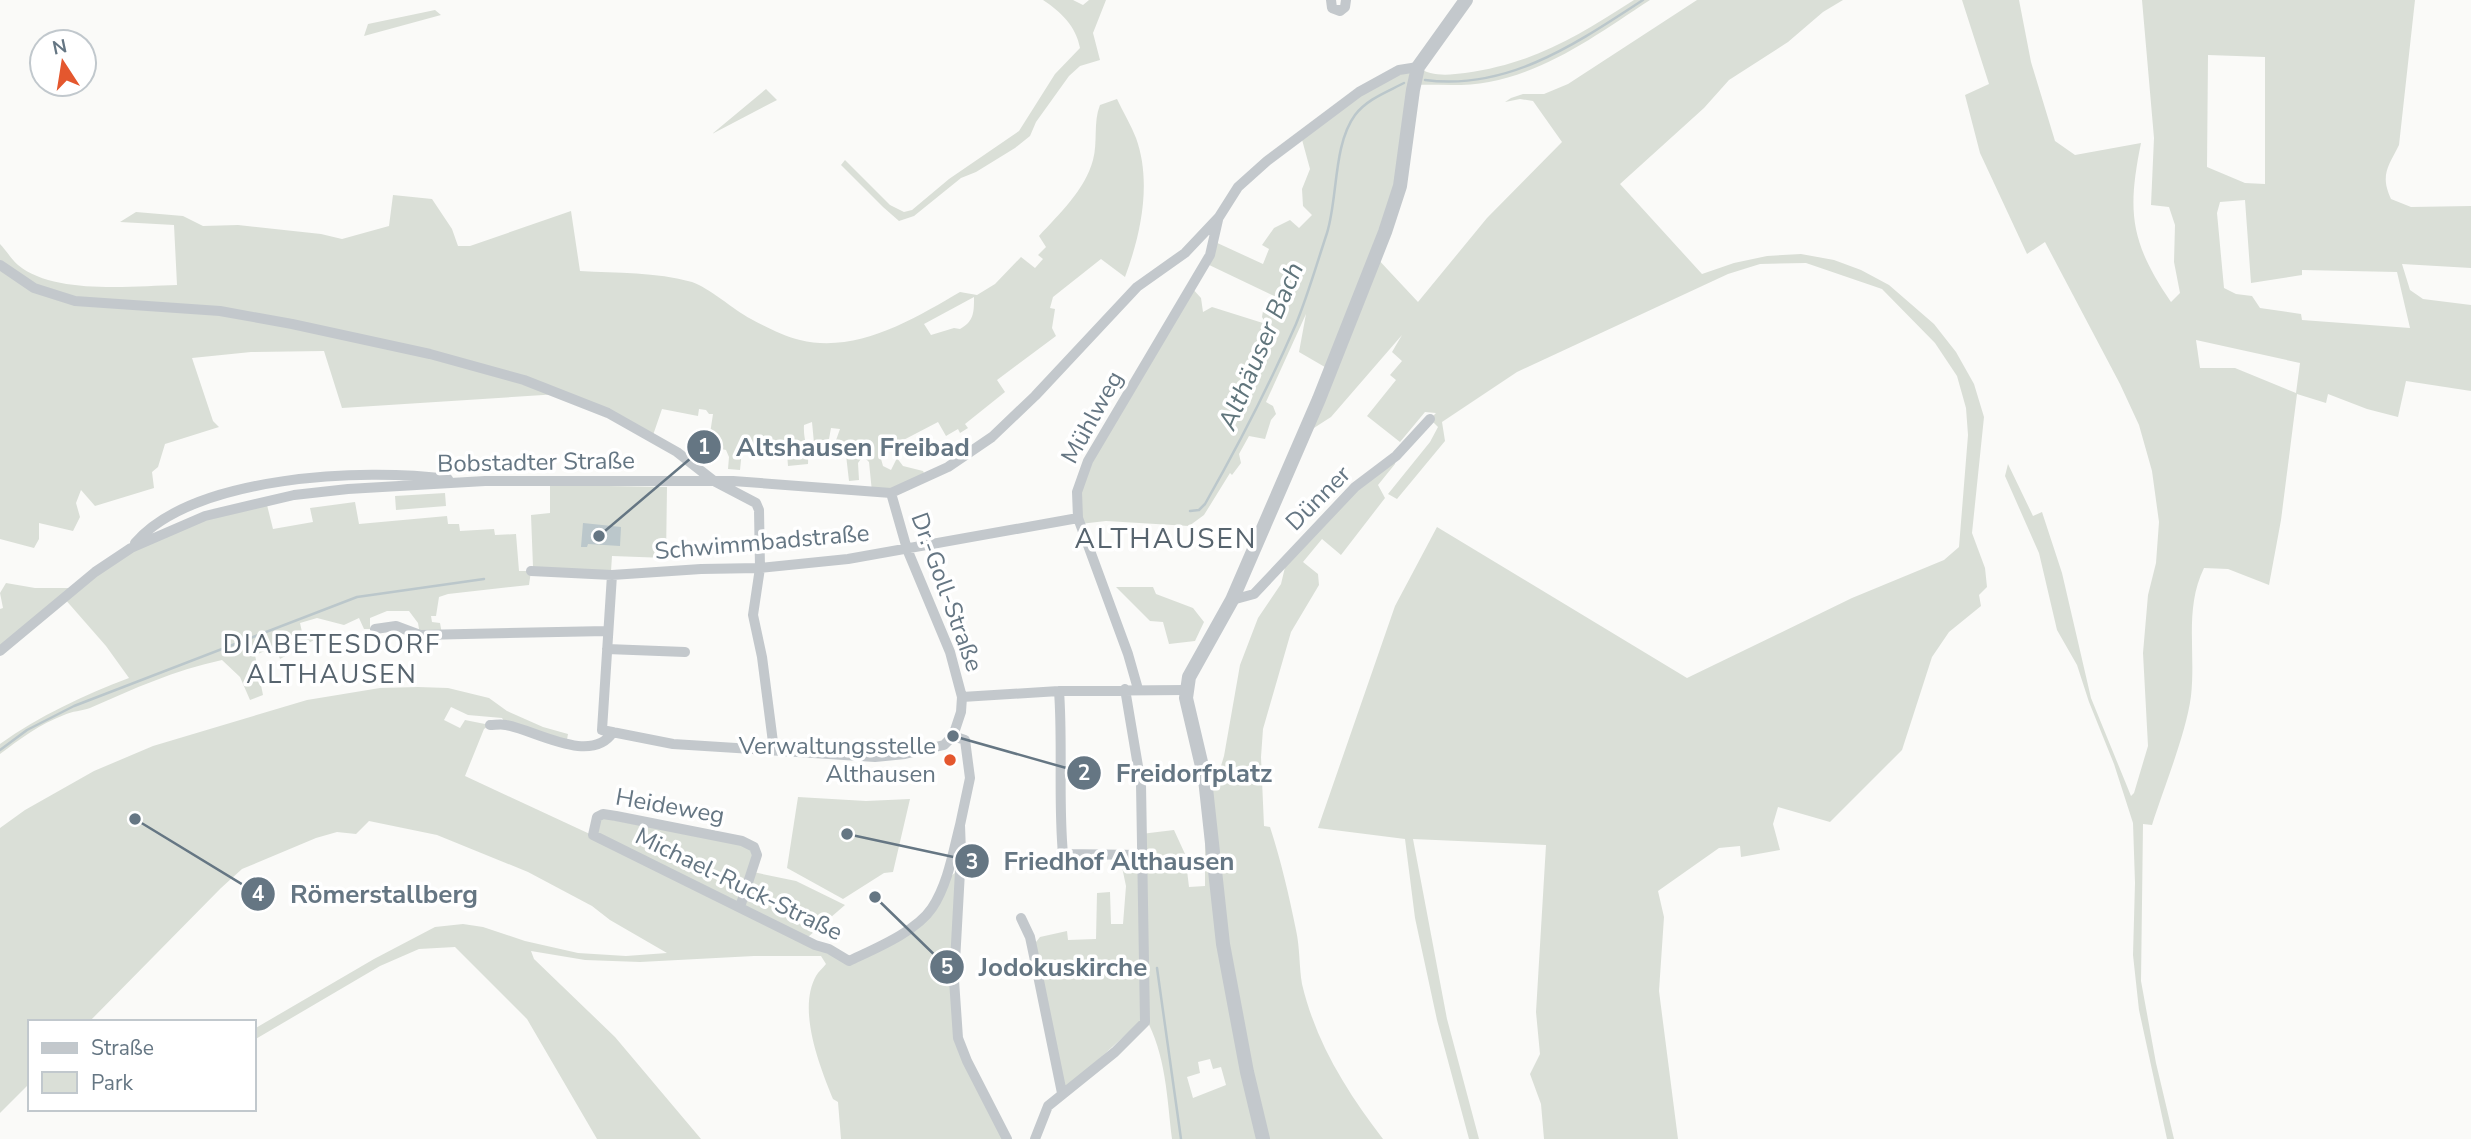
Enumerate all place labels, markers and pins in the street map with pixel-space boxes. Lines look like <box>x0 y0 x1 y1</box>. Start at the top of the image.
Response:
callout: Altshausen Freibad <box>687 423 984 470</box>
place label: Verwaltungsstelle Althausen <box>738 730 936 790</box>
callout: Freidorfplatz <box>1067 749 1286 796</box>
marker: Verwaltungsstelle Althausen <box>942 752 958 768</box>
callout: Friedhof Althausen <box>954 838 1249 885</box>
callout: Römerstallberg <box>241 871 492 918</box>
callout: Jodokuskirche <box>929 944 1161 991</box>

